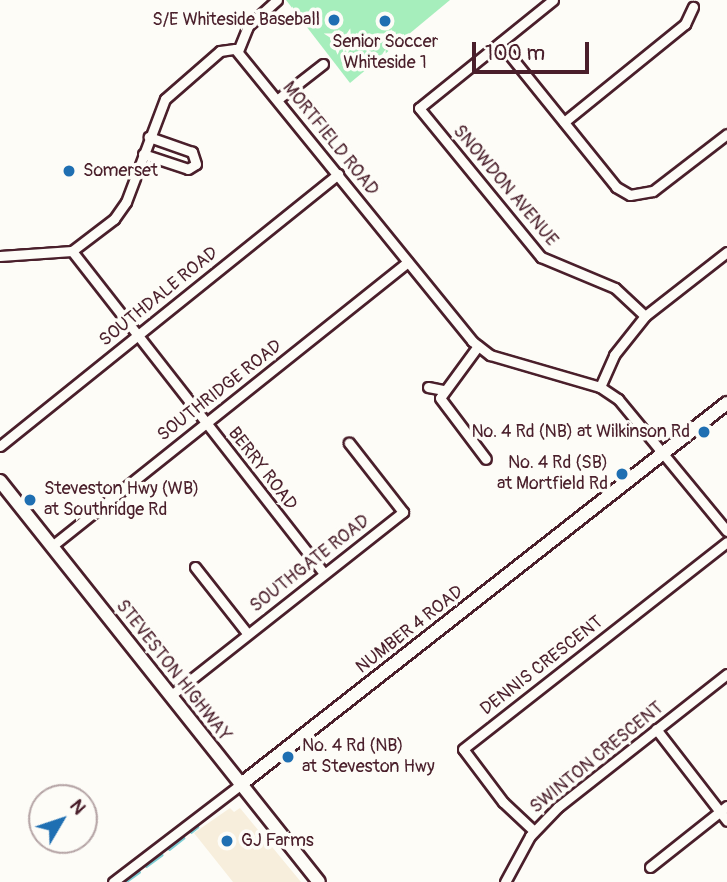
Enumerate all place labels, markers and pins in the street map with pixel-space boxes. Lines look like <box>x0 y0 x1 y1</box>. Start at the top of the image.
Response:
place label: S/E Whiteside Baseball <box>152 9 320 31</box>
marker: S/E Whiteside Baseball <box>326 12 342 28</box>
marker: Senior Soccer Whiteside 1 <box>377 13 393 29</box>
place label: Senior Soccer Whiteside 1 <box>332 32 438 74</box>
place label: Somerset <box>83 160 158 182</box>
marker: Somerset <box>61 163 77 179</box>
place label: No. 4 Rd (NB) at Wilkinson Rd <box>471 421 690 443</box>
marker: No. 4 Rd (NB) at Wilkinson Rd <box>696 424 712 440</box>
place label: No. 4 Rd (SB) at Mortfield Rd <box>497 453 608 496</box>
marker: No. 4 Rd (SB) at Mortfield Rd <box>614 466 630 482</box>
place label: Steveston Hwy (WB) at Southridge Rd <box>44 479 199 522</box>
marker: Steveston Hwy (WB) at Southridge Rd <box>22 492 38 508</box>
place label: No. 4 Rd (NB) at Steveston Hwy <box>302 736 435 778</box>
marker: No. 4 Rd (NB) at Steveston Hwy <box>280 749 296 765</box>
place label: GJ Farms <box>241 830 314 852</box>
marker: GJ Farms <box>219 833 235 849</box>

